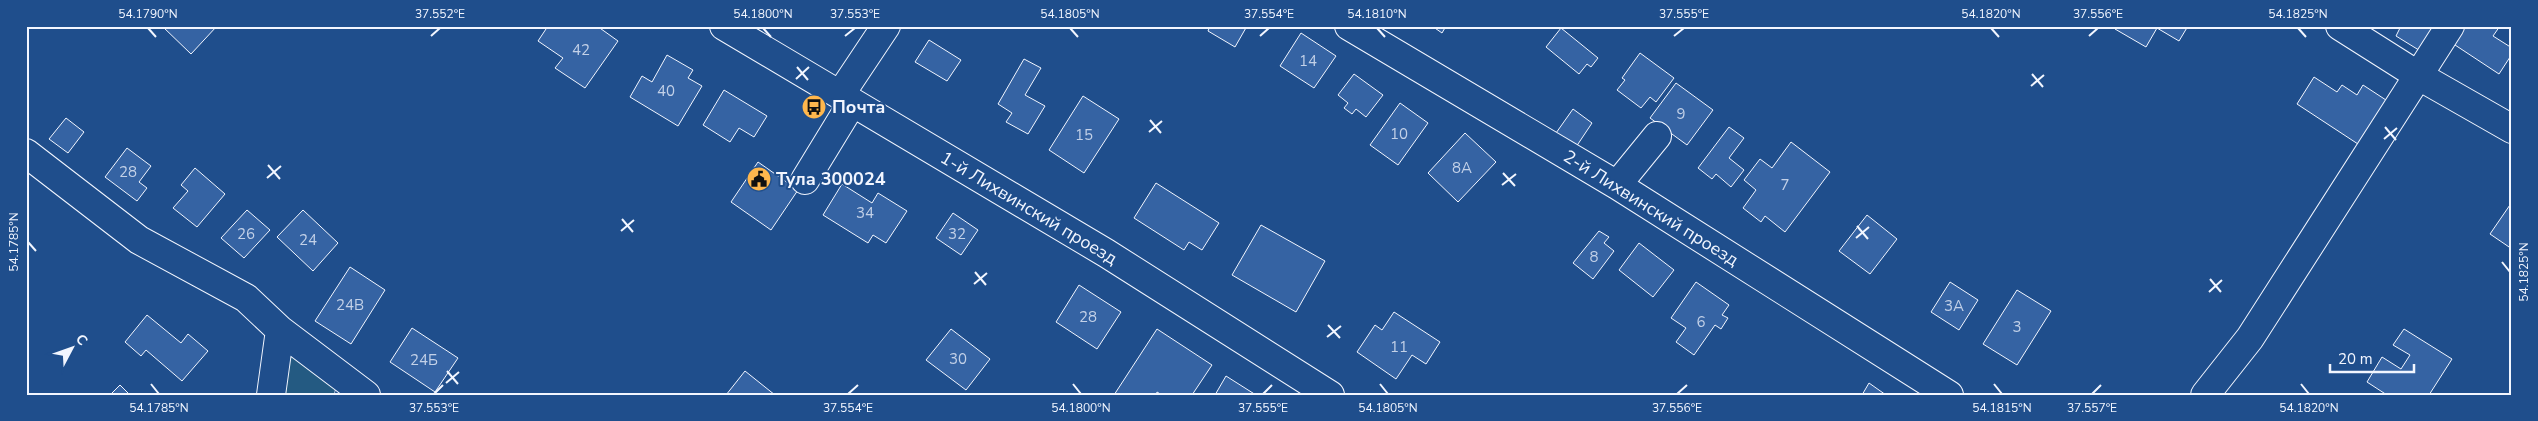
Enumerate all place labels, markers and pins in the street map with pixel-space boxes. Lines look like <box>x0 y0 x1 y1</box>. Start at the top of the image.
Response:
bus stop icon: Почта <box>801 94 827 120</box>
place label: Почта <box>832 95 885 119</box>
public building icon: Тула 300024 <box>746 166 772 192</box>
place label: Тула 300024 <box>776 167 886 191</box>

